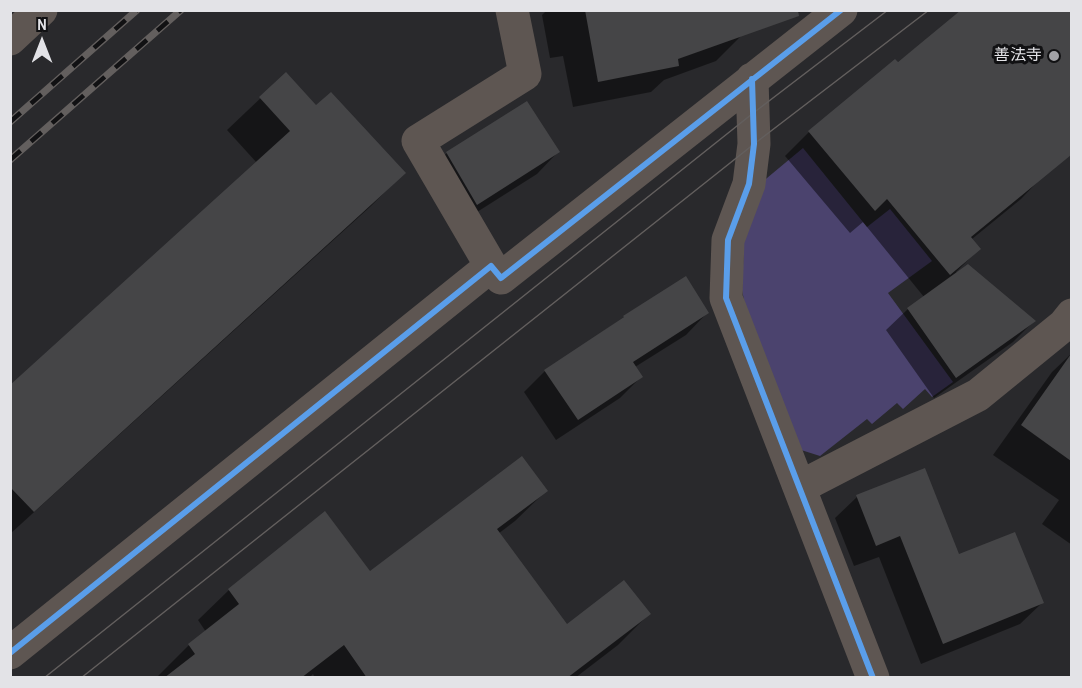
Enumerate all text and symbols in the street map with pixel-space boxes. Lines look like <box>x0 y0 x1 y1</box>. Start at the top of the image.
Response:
north arrow <box>12 12 72 72</box>
text: N <box>37 13 47 35</box>
place label: 善法寺 <box>994 46 1042 66</box>
marker: 善法寺 <box>1047 49 1061 63</box>

